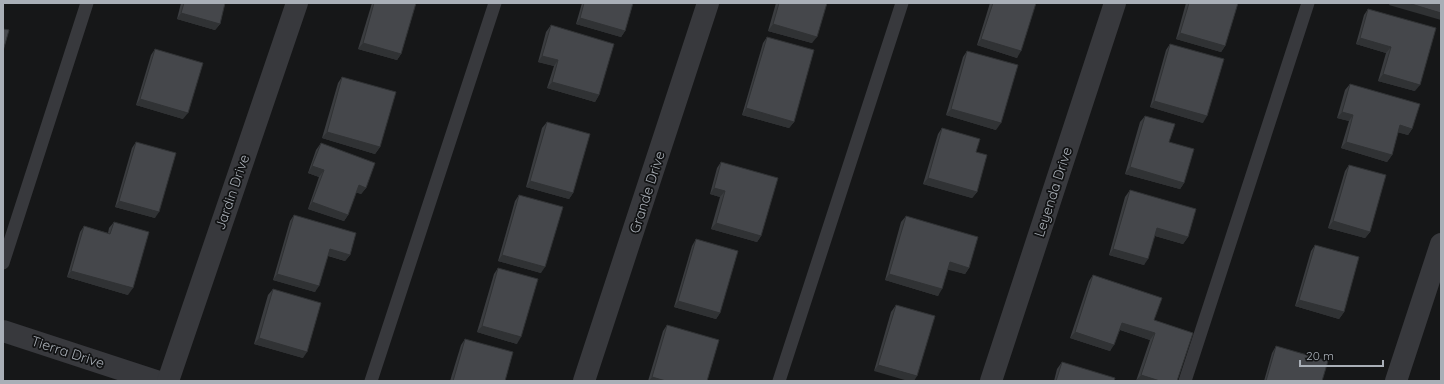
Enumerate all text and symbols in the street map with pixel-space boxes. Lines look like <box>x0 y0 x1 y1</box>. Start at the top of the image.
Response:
street label: Leyenda Drive <box>1030 145 1076 239</box>
street label: Grande Drive <box>625 149 669 235</box>
street label: Jardin Drive <box>211 152 253 232</box>
street label: Tierra Drive <box>29 332 107 372</box>
scale bar <box>1300 342 1383 368</box>
text: 20 m <box>1306 348 1334 363</box>

